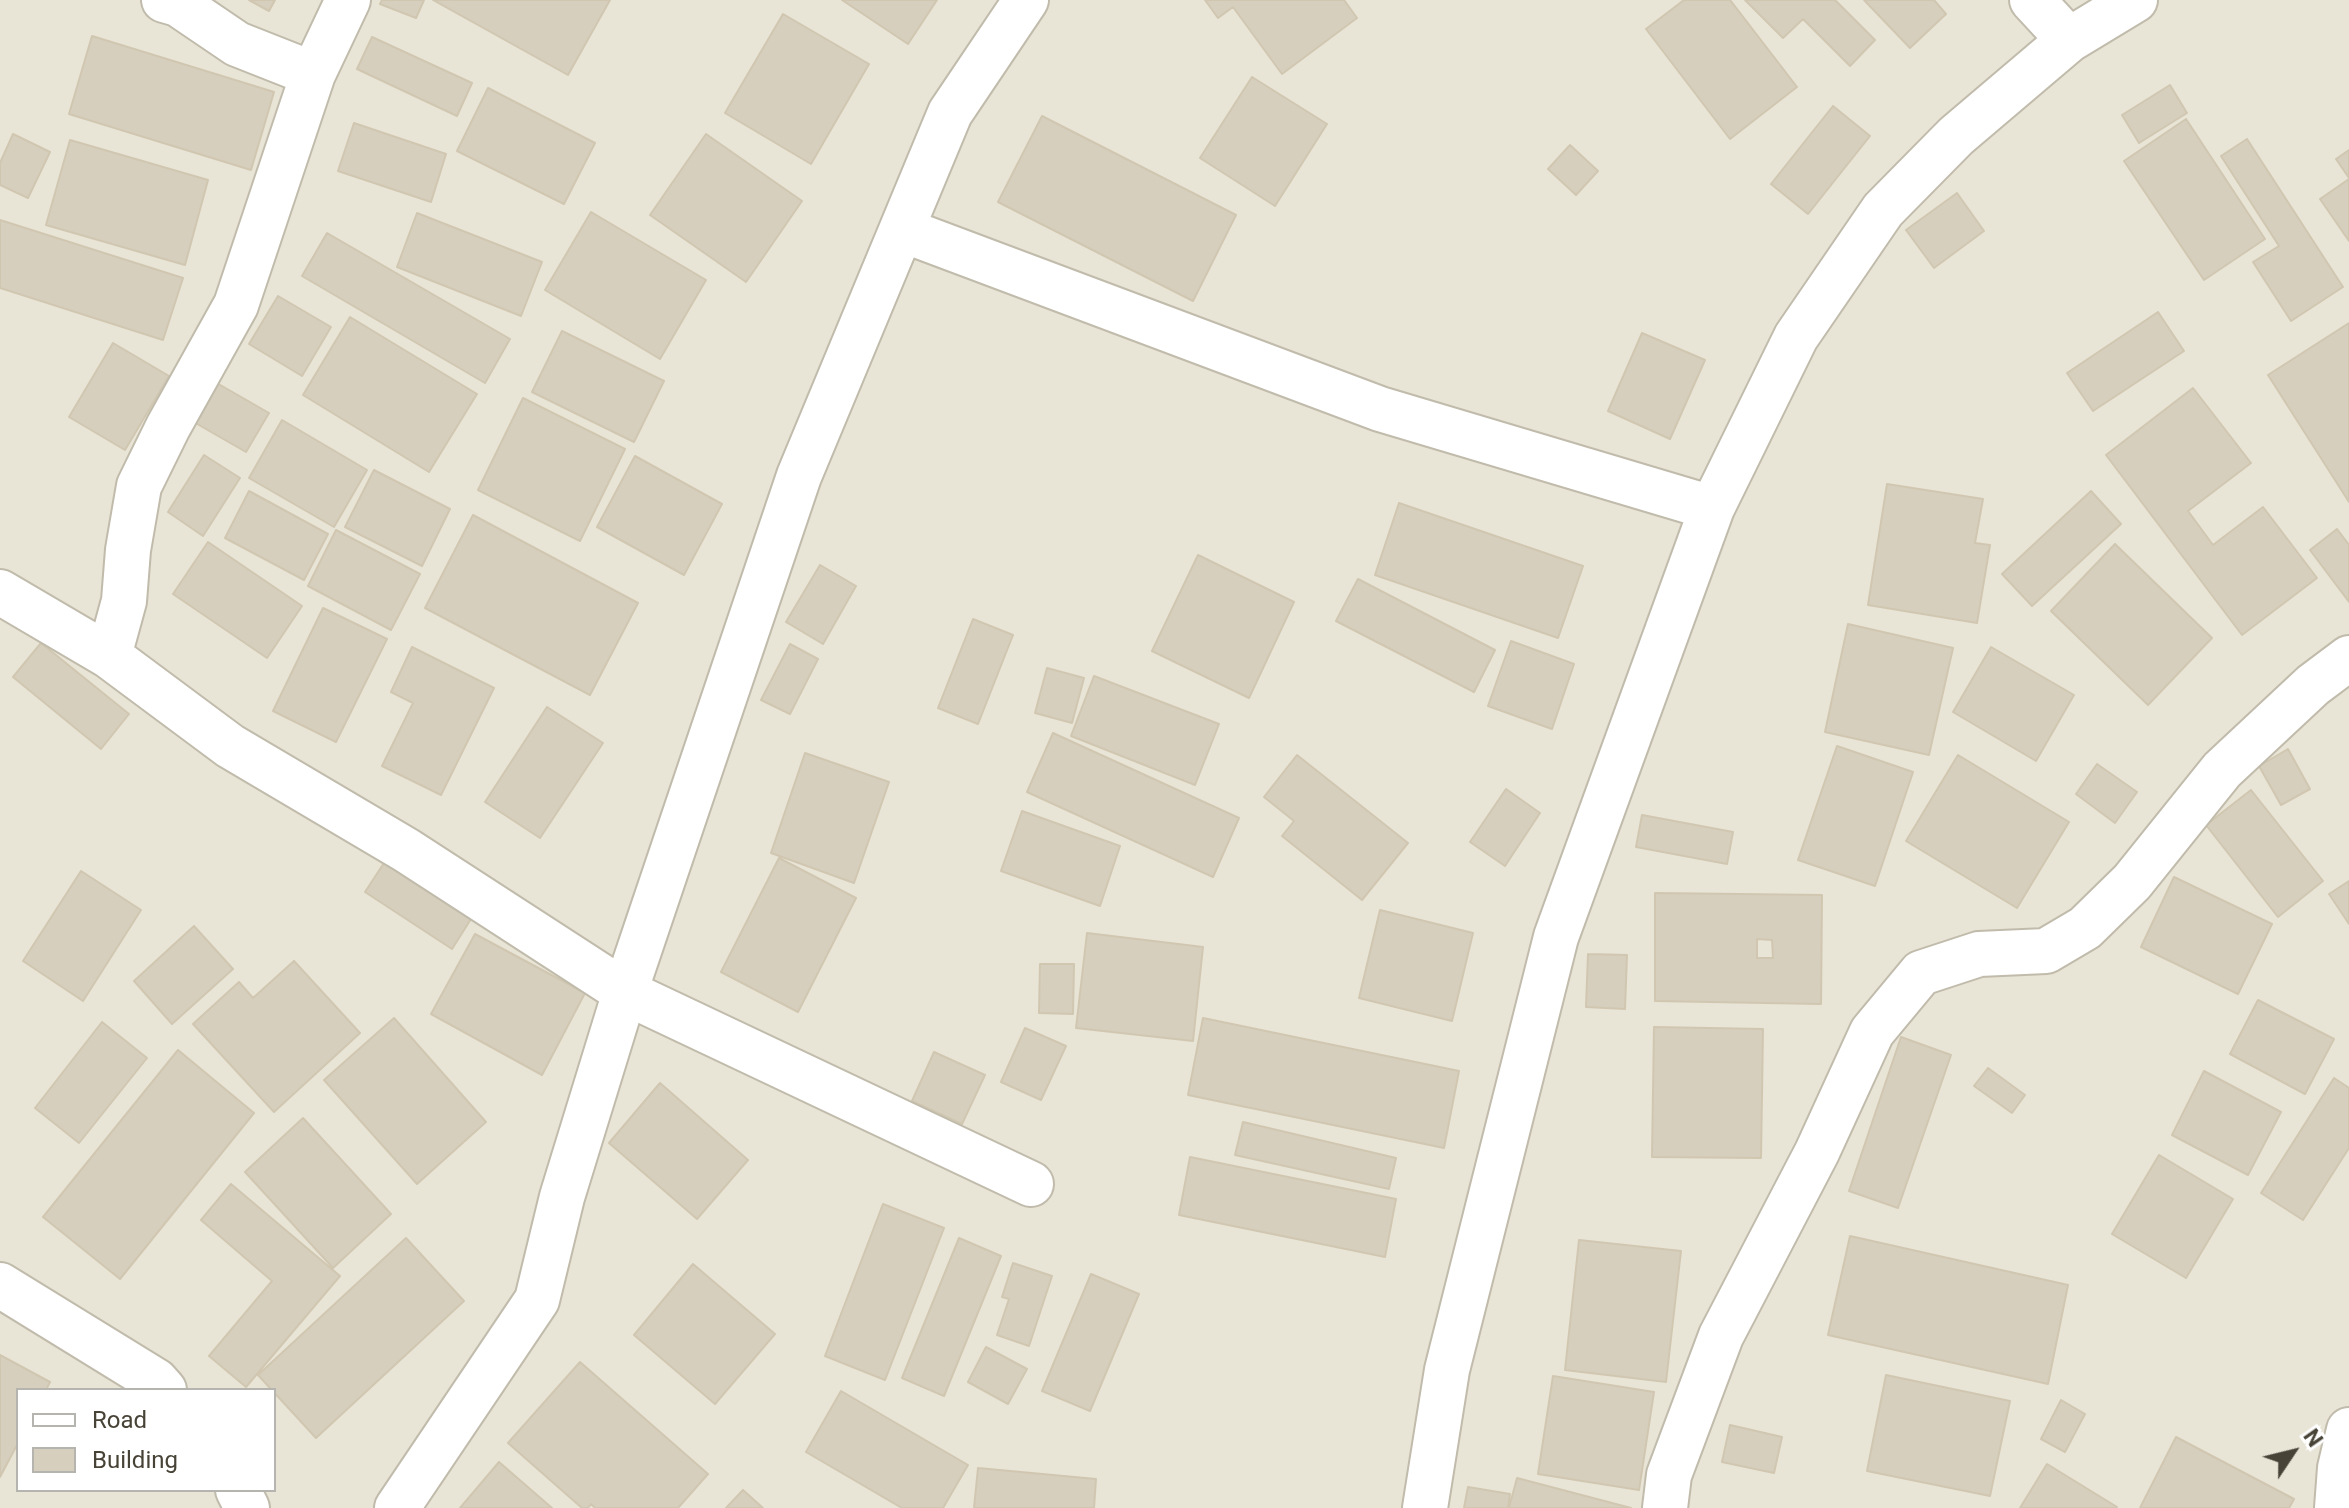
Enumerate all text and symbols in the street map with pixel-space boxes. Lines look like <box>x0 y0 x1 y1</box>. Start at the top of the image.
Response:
legend <box>16 1388 276 1492</box>
text: Road <box>92 1406 147 1434</box>
north arrow <box>2253 1412 2333 1492</box>
text: N <box>2298 1424 2328 1451</box>
text: Building <box>92 1446 178 1474</box>

